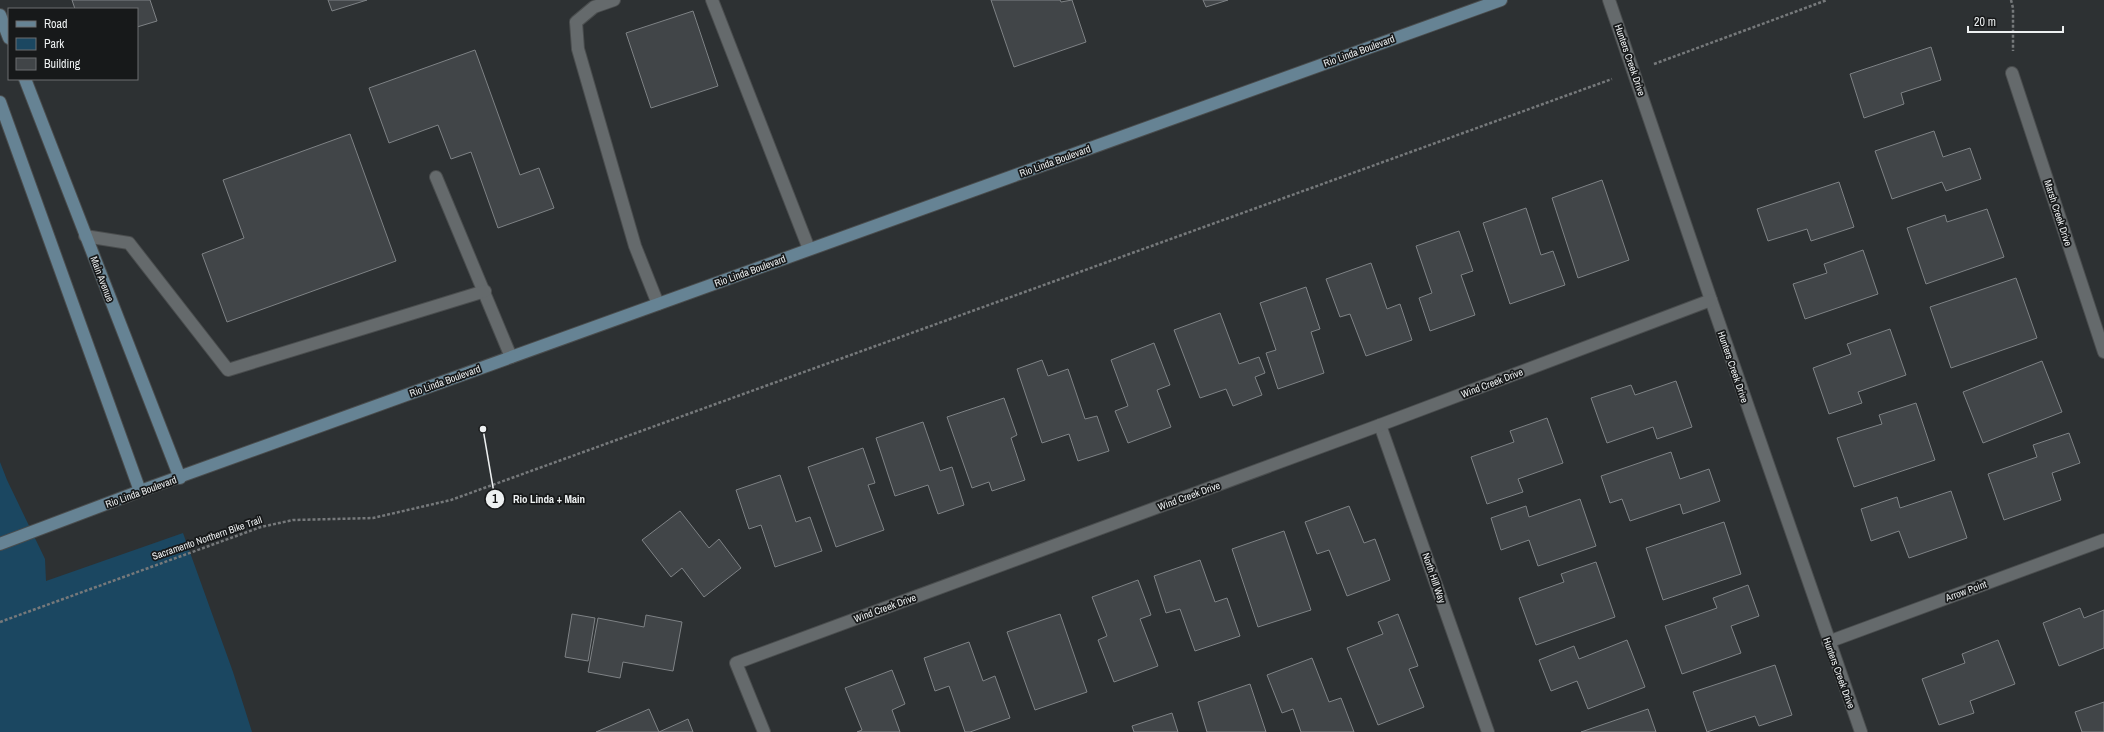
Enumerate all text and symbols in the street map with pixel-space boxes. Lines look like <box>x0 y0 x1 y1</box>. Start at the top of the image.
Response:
legend <box>8 8 138 80</box>
scale bar <box>1968 8 2063 34</box>
text: 20 m <box>1974 14 1996 30</box>
text: Road <box>44 16 68 32</box>
street label: Hunters Creek Drive <box>1612 23 1648 98</box>
street label: Rio Linda Boulevard <box>1322 32 1396 70</box>
text: Park <box>44 36 64 52</box>
text: Building <box>44 56 81 72</box>
street label: Rio Linda Boulevard <box>1018 142 1092 180</box>
street label: Marsh Creek Drive <box>2041 178 2075 248</box>
street label: Rio Linda Boulevard <box>713 252 787 290</box>
street label: Main Avenue <box>87 254 117 304</box>
street label: Hunters Creek Drive <box>1715 330 1751 405</box>
street label: Rio Linda Boulevard <box>408 362 482 400</box>
street label: Wind Creek Drive <box>1459 365 1525 401</box>
street label: Rio Linda Boulevard <box>104 473 178 511</box>
street label: Wind Creek Drive <box>1156 479 1222 513</box>
callout: Rio Linda + Main <box>485 488 593 511</box>
text: 1 <box>492 491 498 507</box>
text: Rio Linda + Main <box>513 492 585 506</box>
street label: Sacramento Northern Bike Trail <box>150 513 264 563</box>
street label: North Hill Way <box>1419 551 1449 606</box>
street label: Arrow Point <box>1943 577 1989 605</box>
street label: Wind Creek Drive <box>852 591 918 625</box>
street label: Hunters Creek Drive <box>1820 636 1858 711</box>

